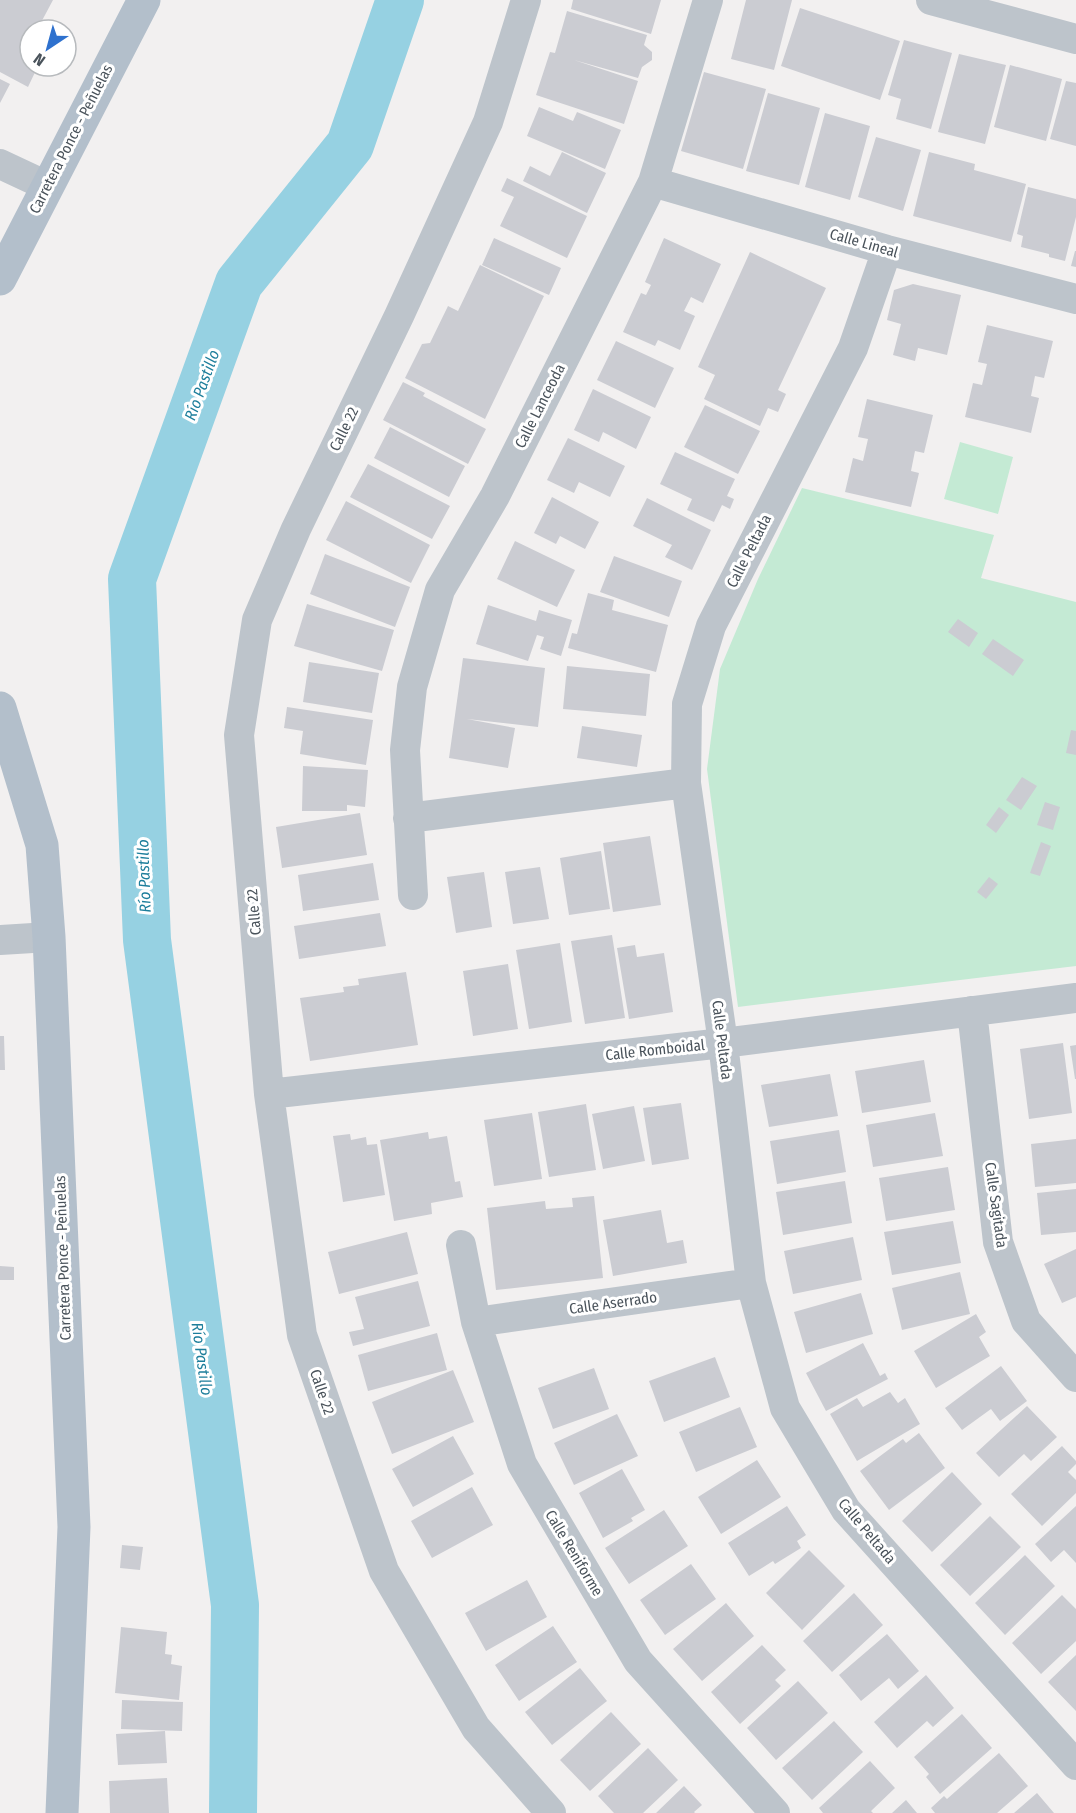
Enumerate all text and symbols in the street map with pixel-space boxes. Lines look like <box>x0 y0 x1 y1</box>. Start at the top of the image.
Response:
north arrow <box>18 18 78 78</box>
text: N <box>30 49 49 70</box>
street label: Carretera Ponce - Peñuelas <box>26 61 116 217</box>
street label: Calle Lineal <box>828 225 900 261</box>
water label: Río Pastillo <box>181 347 223 423</box>
street label: Calle Lanceoda <box>511 361 569 451</box>
street label: Calle 22 <box>326 404 362 454</box>
street label: Calle Peltada <box>723 511 775 591</box>
water label: Río Pastillo <box>133 839 155 913</box>
street label: Calle 22 <box>243 888 265 936</box>
street label: Calle Peltada <box>708 999 736 1081</box>
street label: Calle Romboidal <box>604 1036 706 1064</box>
street label: Calle Sagitada <box>981 1161 1011 1249</box>
street label: Carretera Ponce - Peñuelas <box>51 1175 75 1341</box>
street label: Calle Aserrado <box>568 1288 658 1318</box>
water label: Río Pastillo <box>187 1321 217 1397</box>
street label: Calle 22 <box>306 1367 338 1417</box>
street label: Calle Peltada <box>834 1495 900 1567</box>
street label: Calle Reniforme <box>541 1507 607 1599</box>

